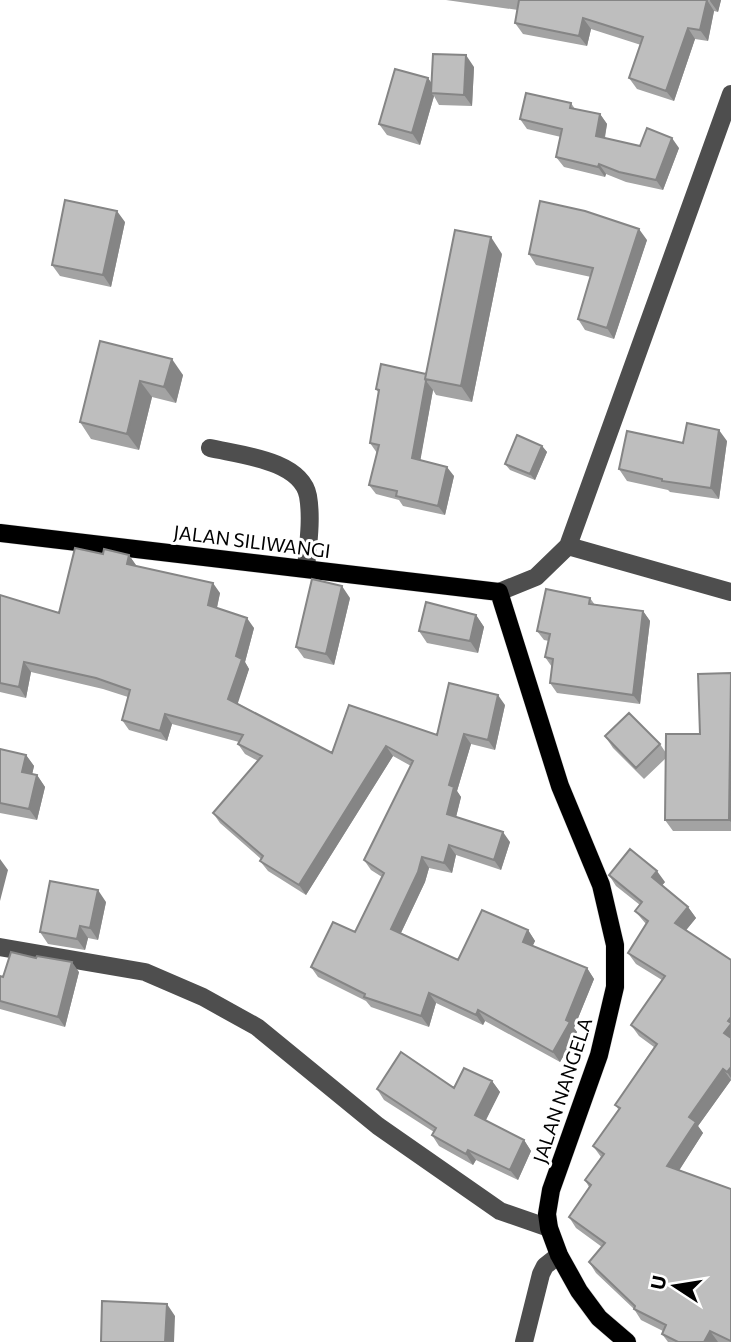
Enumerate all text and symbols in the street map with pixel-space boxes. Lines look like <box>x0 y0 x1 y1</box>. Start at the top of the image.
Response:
street label: JALAN SILIWANGI <box>172 520 332 562</box>
street label: JALAN NANGELA <box>528 1014 596 1166</box>
north arrow <box>640 1251 710 1321</box>
text: U <box>645 1273 671 1292</box>

